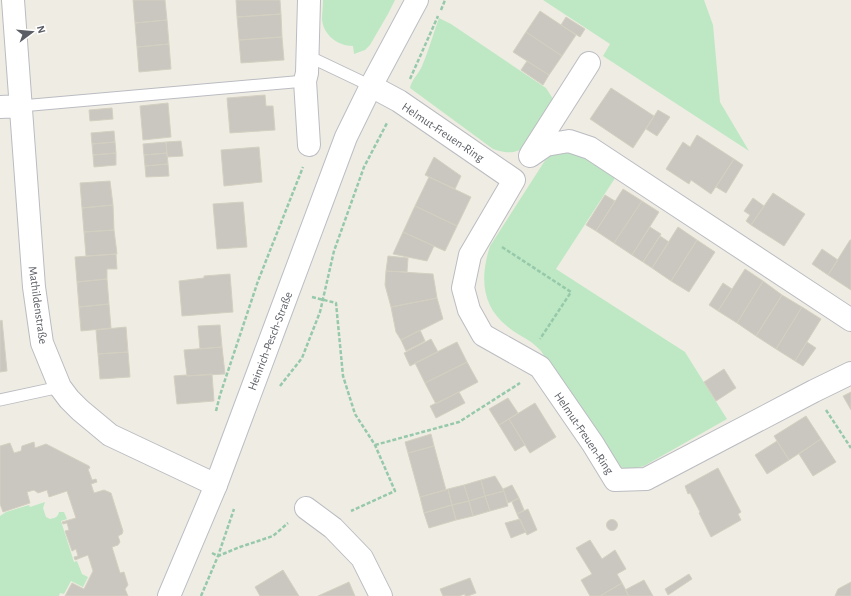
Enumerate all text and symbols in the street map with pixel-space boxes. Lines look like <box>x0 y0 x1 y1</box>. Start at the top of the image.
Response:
north arrow <box>12 12 52 52</box>
text: N <box>35 24 47 35</box>
street label: Helmut-Freuen-Ring <box>400 100 486 164</box>
street label: Mathildenstraße <box>27 265 49 345</box>
street label: Heinrich-Pesch-Straße <box>246 290 294 392</box>
street label: Helmut-Freuen-Ring <box>552 390 616 476</box>

